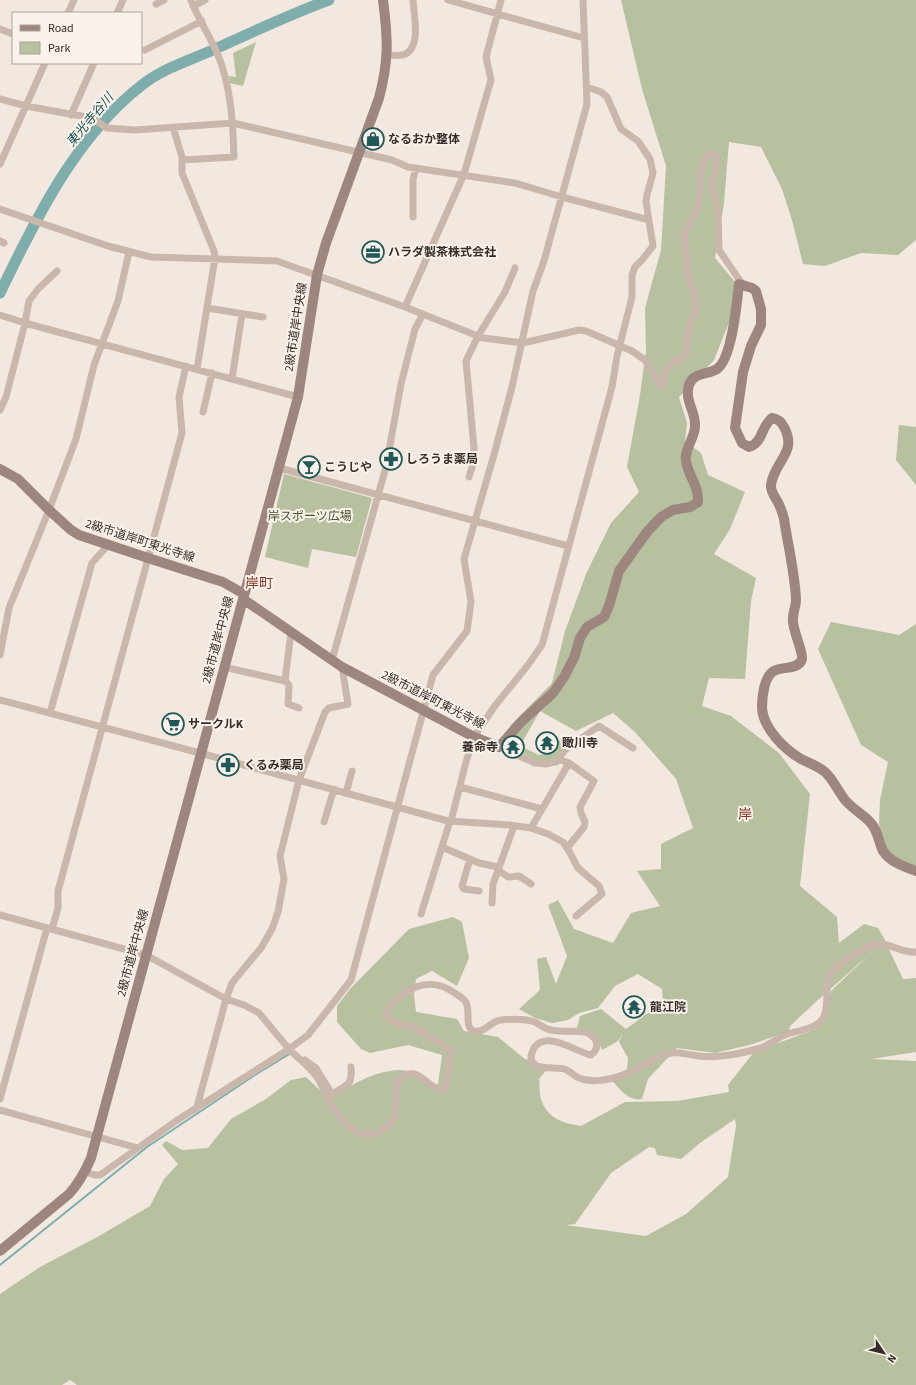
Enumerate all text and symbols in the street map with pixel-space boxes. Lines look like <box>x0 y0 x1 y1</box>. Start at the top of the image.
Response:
legend <box>12 12 142 64</box>
text: Road <box>48 20 74 37</box>
text: Park <box>48 40 70 57</box>
water label: 東光寺谷川 <box>62 88 119 151</box>
shop icon: なるおか整体 <box>360 126 386 152</box>
place label: なるおか整体 <box>388 131 460 148</box>
office icon: ハラダ製茶株式会社 <box>360 239 386 265</box>
place label: ハラダ製茶株式会社 <box>388 244 496 261</box>
street label: 2級市道岸中央線 <box>281 281 311 373</box>
pharmacy icon: しろうま薬局 <box>378 446 404 472</box>
place label: しろうま薬局 <box>406 451 478 468</box>
bar icon: こうじや <box>296 454 322 480</box>
place label: こうじや <box>324 459 372 476</box>
park label: 岸スポーツ広場 <box>268 508 352 525</box>
street label: 2級市道岸町東光寺線 <box>83 515 197 567</box>
district label: 岸町 <box>245 574 273 594</box>
street label: 2級市道岸中央線 <box>198 594 238 686</box>
street label: 2級市道岸町東光寺線 <box>378 667 488 733</box>
supermarket icon: サークルK <box>160 711 186 737</box>
place label: サークルK <box>188 716 244 733</box>
temple icon: 瞰川寺 <box>534 730 560 756</box>
temple icon: 養命寺 <box>500 734 526 760</box>
place label: 瞰川寺 <box>562 735 598 752</box>
place label: 養命寺 <box>462 739 498 756</box>
pharmacy icon: くるみ薬局 <box>215 752 241 778</box>
place label: くるみ薬局 <box>244 757 304 774</box>
district label: 岸 <box>738 805 752 825</box>
street label: 2級市道岸中央線 <box>113 907 153 999</box>
temple icon: 龍江院 <box>621 994 647 1020</box>
place label: 龍江院 <box>650 999 686 1016</box>
north arrow <box>864 1333 904 1373</box>
text: N <box>884 1351 900 1366</box>

